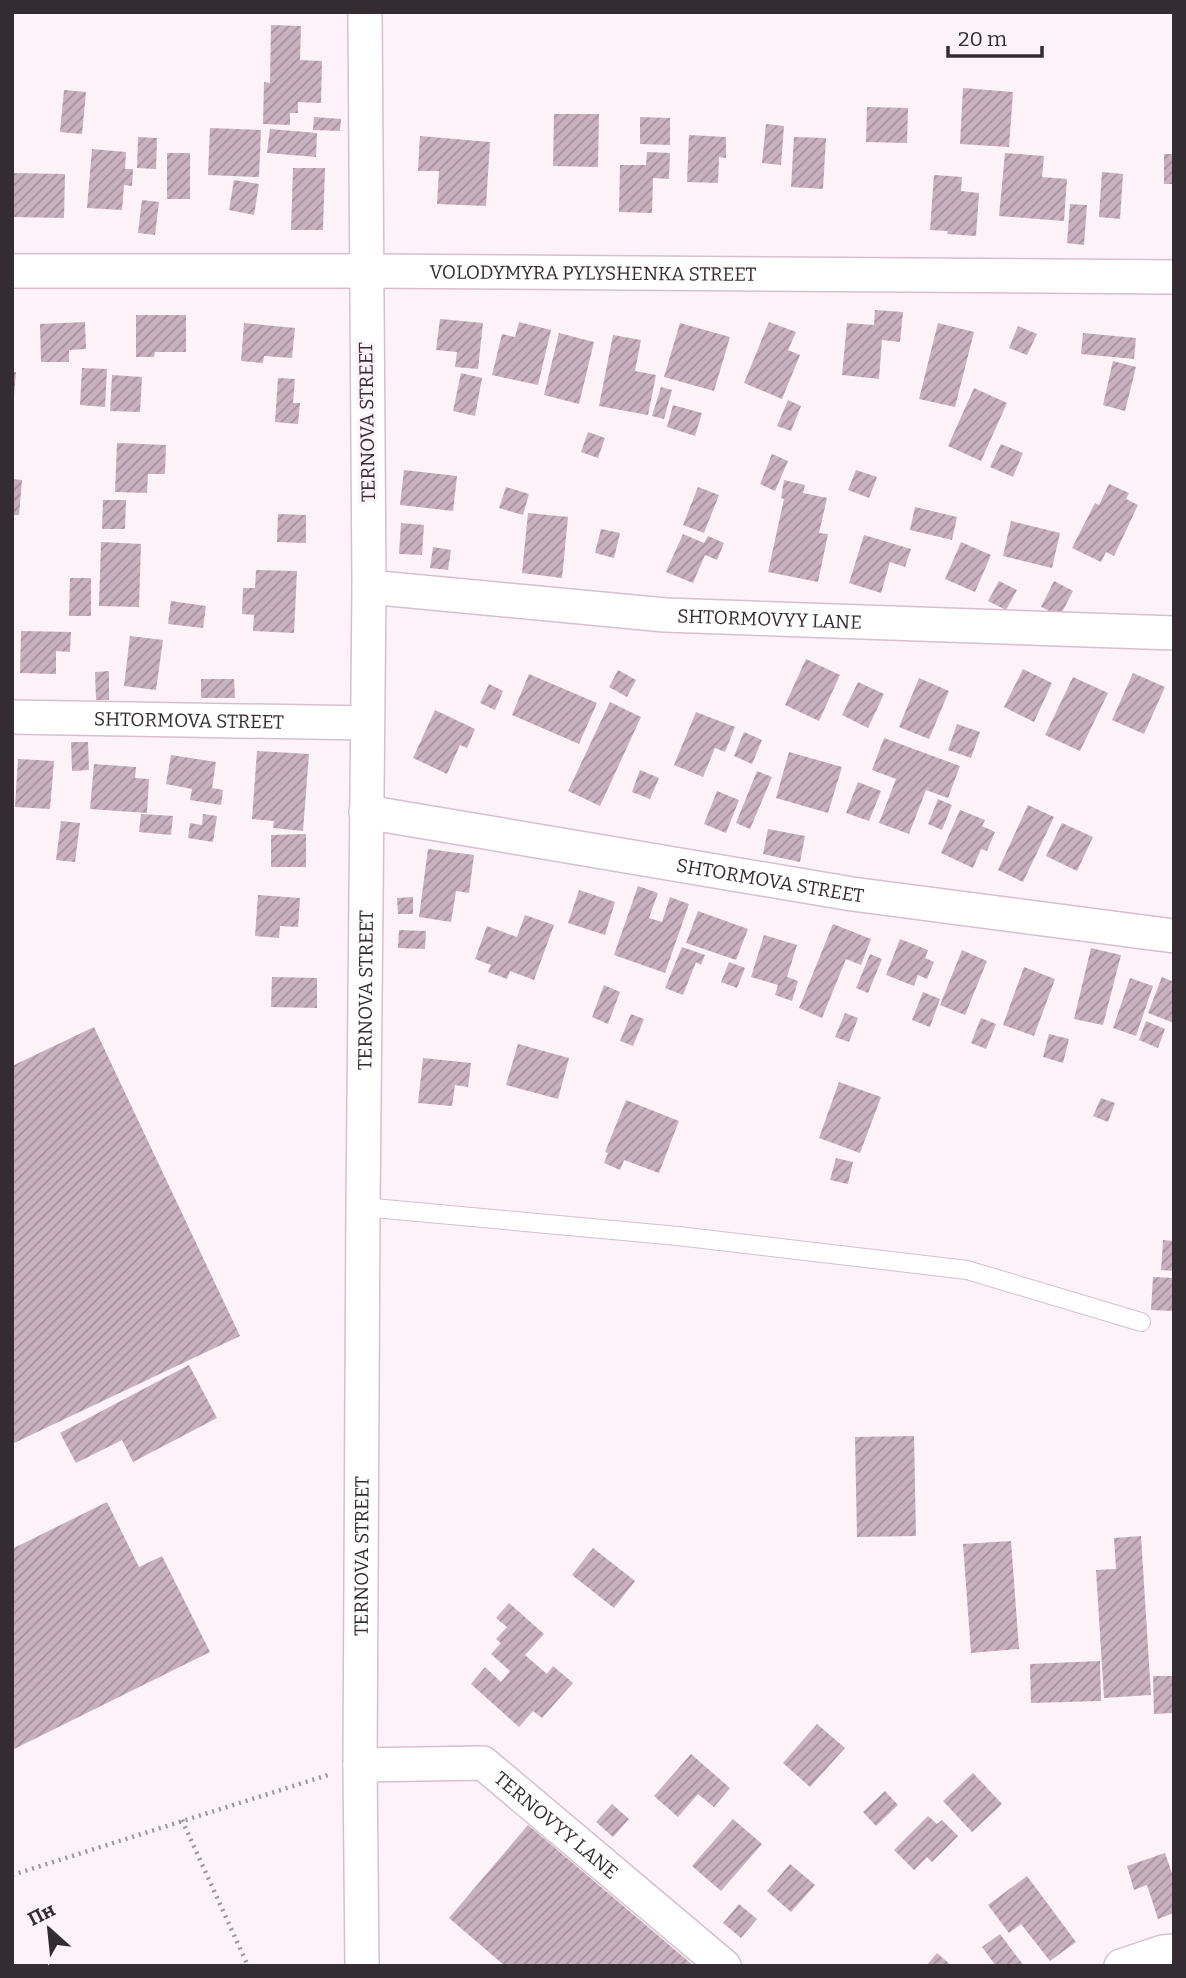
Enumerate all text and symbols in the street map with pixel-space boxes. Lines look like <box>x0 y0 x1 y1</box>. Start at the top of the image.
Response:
scale bar <box>948 14 1042 58</box>
text: 20 m <box>958 26 1007 52</box>
street label: VOLODYMYRA PYLYSHENKA STREET <box>429 260 757 285</box>
street label: TERNOVA STREET <box>354 342 380 502</box>
street label: SHTORMOVYY LANE <box>677 604 862 633</box>
street label: SHTORMOVA STREET <box>94 707 284 733</box>
street label: SHTORMOVA STREET <box>675 853 866 907</box>
street label: TERNOVA STREET <box>353 910 377 1070</box>
street label: TERNOVA STREET <box>349 1476 373 1636</box>
street label: TERNOVYY LANE <box>490 1766 623 1884</box>
north arrow <box>14 1894 84 1964</box>
text: Пн <box>24 1898 59 1931</box>

